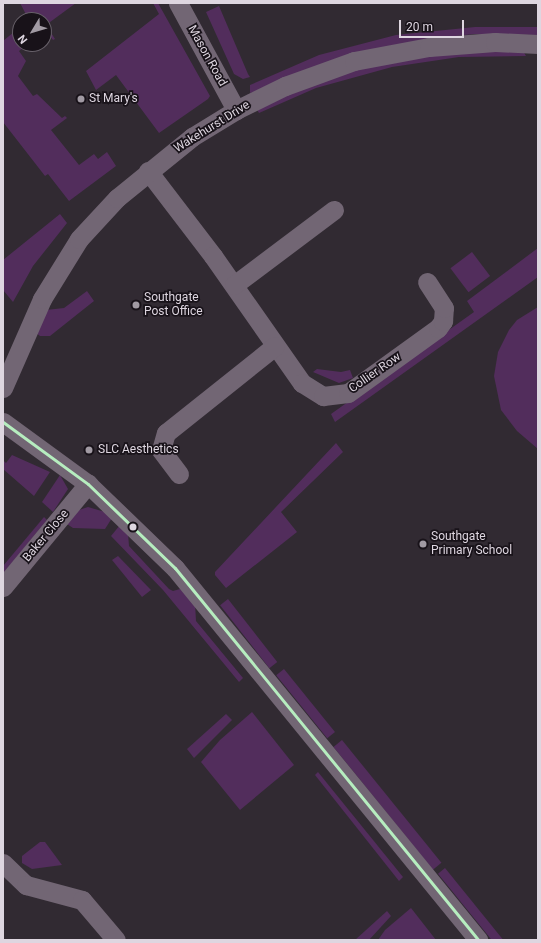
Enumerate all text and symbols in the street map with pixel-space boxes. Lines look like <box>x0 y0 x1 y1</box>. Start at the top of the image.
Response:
north arrow <box>12 12 52 52</box>
scale bar <box>401 12 466 38</box>
text: 20 m <box>406 20 433 34</box>
street label: Mason Road <box>184 23 230 89</box>
text: N <box>15 32 30 46</box>
place label: St Mary's <box>89 92 138 106</box>
marker: St Mary's <box>76 94 86 104</box>
street label: Wakehurst Drive <box>171 98 253 156</box>
place label: Southgate Post Office <box>144 291 203 319</box>
marker: Southgate Post Office <box>131 300 141 310</box>
street label: Collier Row <box>346 350 404 396</box>
place label: SLC Aesthetics <box>98 443 179 457</box>
marker: SLC Aesthetics <box>83 444 95 456</box>
street label: Baker Close <box>20 507 72 565</box>
unlabelled marker <box>128 522 138 532</box>
place label: Southgate Primary School <box>431 530 512 558</box>
marker: Southgate Primary School <box>418 539 428 549</box>

